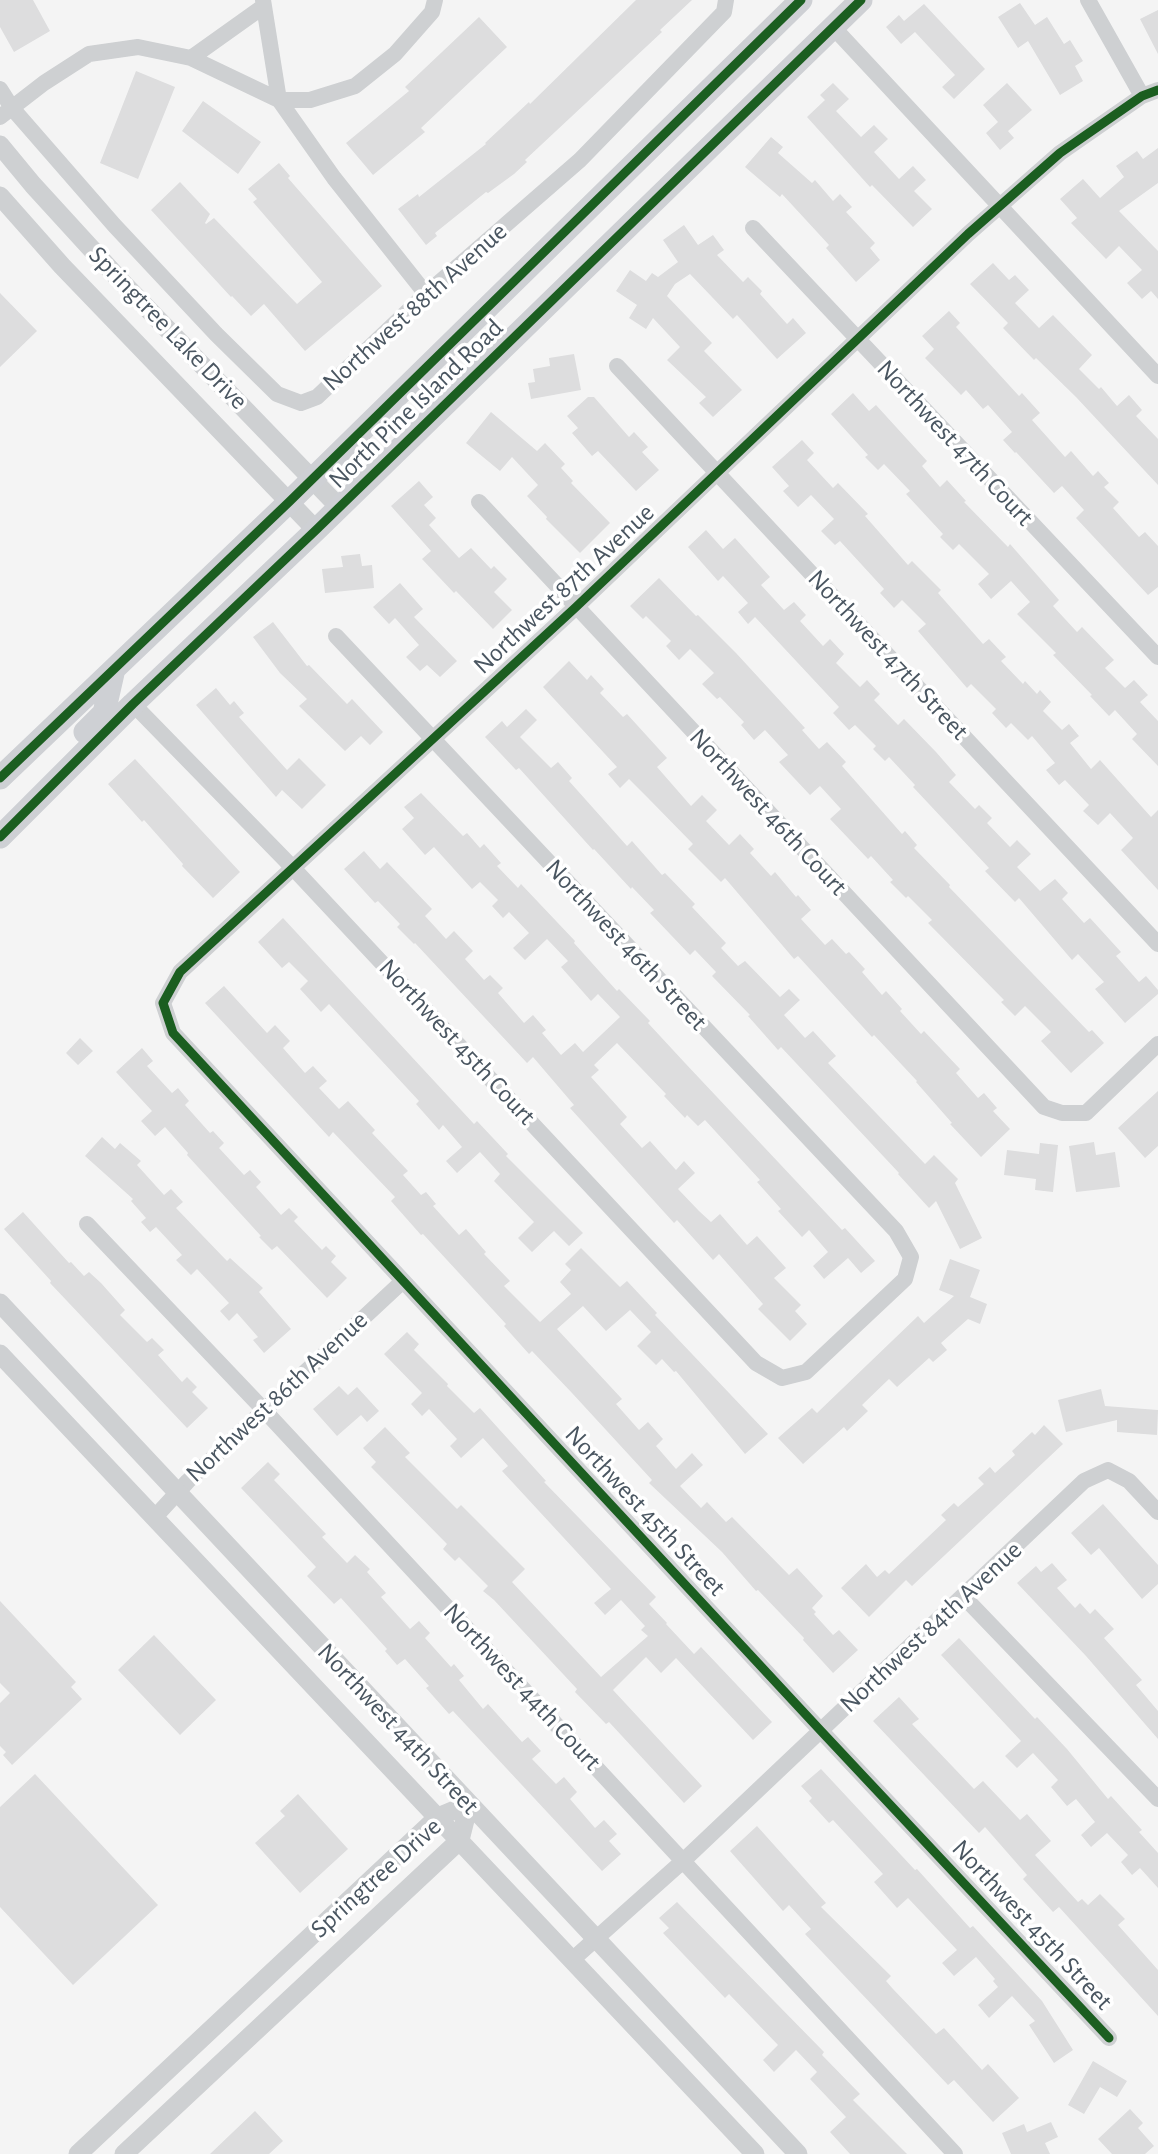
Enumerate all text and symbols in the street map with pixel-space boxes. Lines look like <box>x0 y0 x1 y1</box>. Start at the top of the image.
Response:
street label: Northwest 88th Avenue <box>316 216 514 398</box>
street label: Springtree Lake Drive <box>82 240 254 416</box>
street label: North Pine Island Road <box>322 313 510 495</box>
street label: Northwest 47th Court <box>870 353 1040 533</box>
street label: Northwest 87th Avenue <box>467 497 661 681</box>
street label: Northwest 47th Street <box>801 563 975 747</box>
street label: Northwest 46th Court <box>683 722 853 902</box>
street label: Northwest 46th Street <box>539 853 713 1037</box>
street label: Northwest 45th Court <box>372 952 542 1132</box>
street label: Northwest 86th Avenue <box>180 1305 374 1489</box>
street label: Northwest 45th Street <box>558 1419 732 1603</box>
street label: Northwest 84th Avenue <box>833 1535 1029 1719</box>
street label: Northwest 44th Court <box>436 1597 608 1777</box>
street label: Northwest 44th Street <box>311 1637 485 1821</box>
street label: Springtree Drive <box>304 1811 448 1945</box>
street label: Northwest 45th Street <box>945 1833 1119 2017</box>

